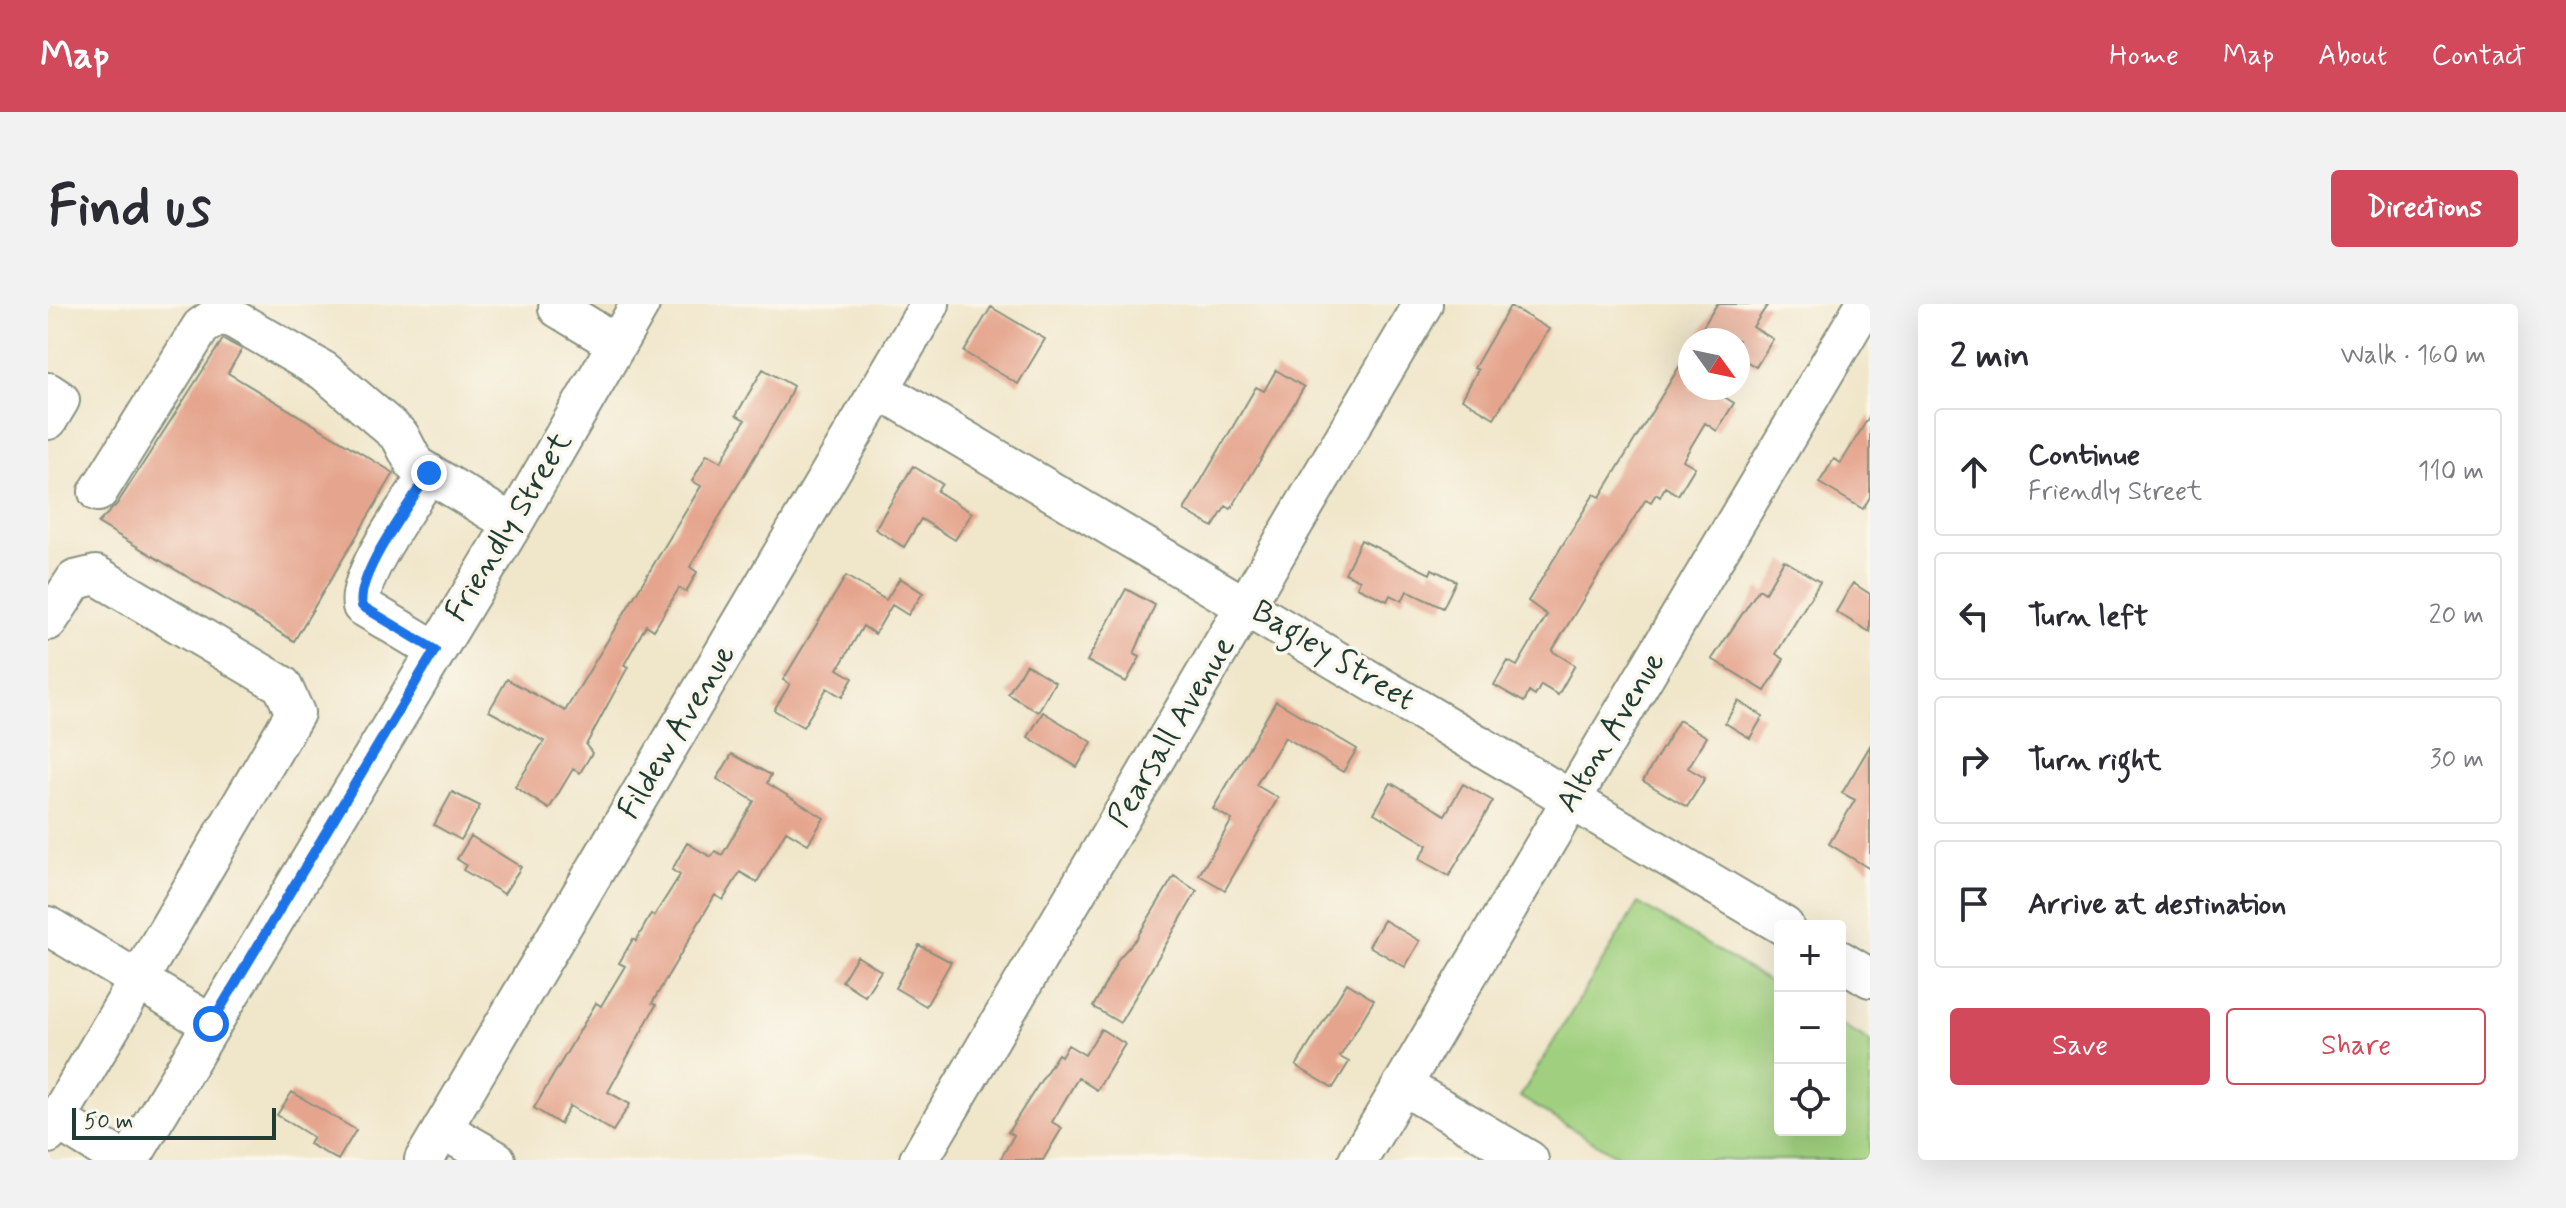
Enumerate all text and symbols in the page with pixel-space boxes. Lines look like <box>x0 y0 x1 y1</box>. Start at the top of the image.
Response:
text: Map <box>40 32 110 81</box>
text: Home <box>2109 38 2179 75</box>
text: Map <box>2223 38 2274 75</box>
text: About <box>2318 38 2387 75</box>
text: Contact <box>2431 38 2526 75</box>
button: Directions <box>2331 170 2518 247</box>
text: Find us <box>48 172 211 245</box>
north arrow <box>1678 328 1750 400</box>
text: 2 min <box>1950 334 2030 379</box>
text: Walk · 160 m <box>2340 339 2486 373</box>
street label: Friendly Street <box>436 424 582 630</box>
text: Continue <box>2028 436 2140 475</box>
icon: ahead <box>1952 450 1996 494</box>
route end <box>411 455 447 491</box>
text: 110 m <box>2418 455 2484 489</box>
text: Friendly Street <box>2028 475 2202 509</box>
street label: Bagley Street <box>1242 591 1422 724</box>
icon: left <box>1952 594 1996 638</box>
text: Turn left <box>2028 597 2148 636</box>
text: 20 m <box>2429 599 2484 633</box>
street label: Pearsall Avenue <box>1099 629 1245 835</box>
street label: Fildew Avenue <box>608 637 746 827</box>
street label: Alton Avenue <box>1546 644 1676 820</box>
icon: right <box>1952 738 1996 782</box>
text: Turn right <box>2028 741 2161 780</box>
text: 30 m <box>2430 743 2484 777</box>
icon: arrive <box>1952 882 1996 926</box>
text: Arrive at destination <box>2028 885 2286 924</box>
map controls <box>1774 920 1846 1136</box>
button: + <box>1774 920 1846 992</box>
button: − <box>1774 992 1846 1064</box>
route start <box>193 1006 229 1042</box>
button: Save <box>1950 1008 2210 1085</box>
button: Share <box>2226 1008 2486 1085</box>
button: locate <box>1774 1064 1846 1136</box>
scale bar <box>72 1104 276 1140</box>
text: 50 m <box>84 1108 133 1136</box>

